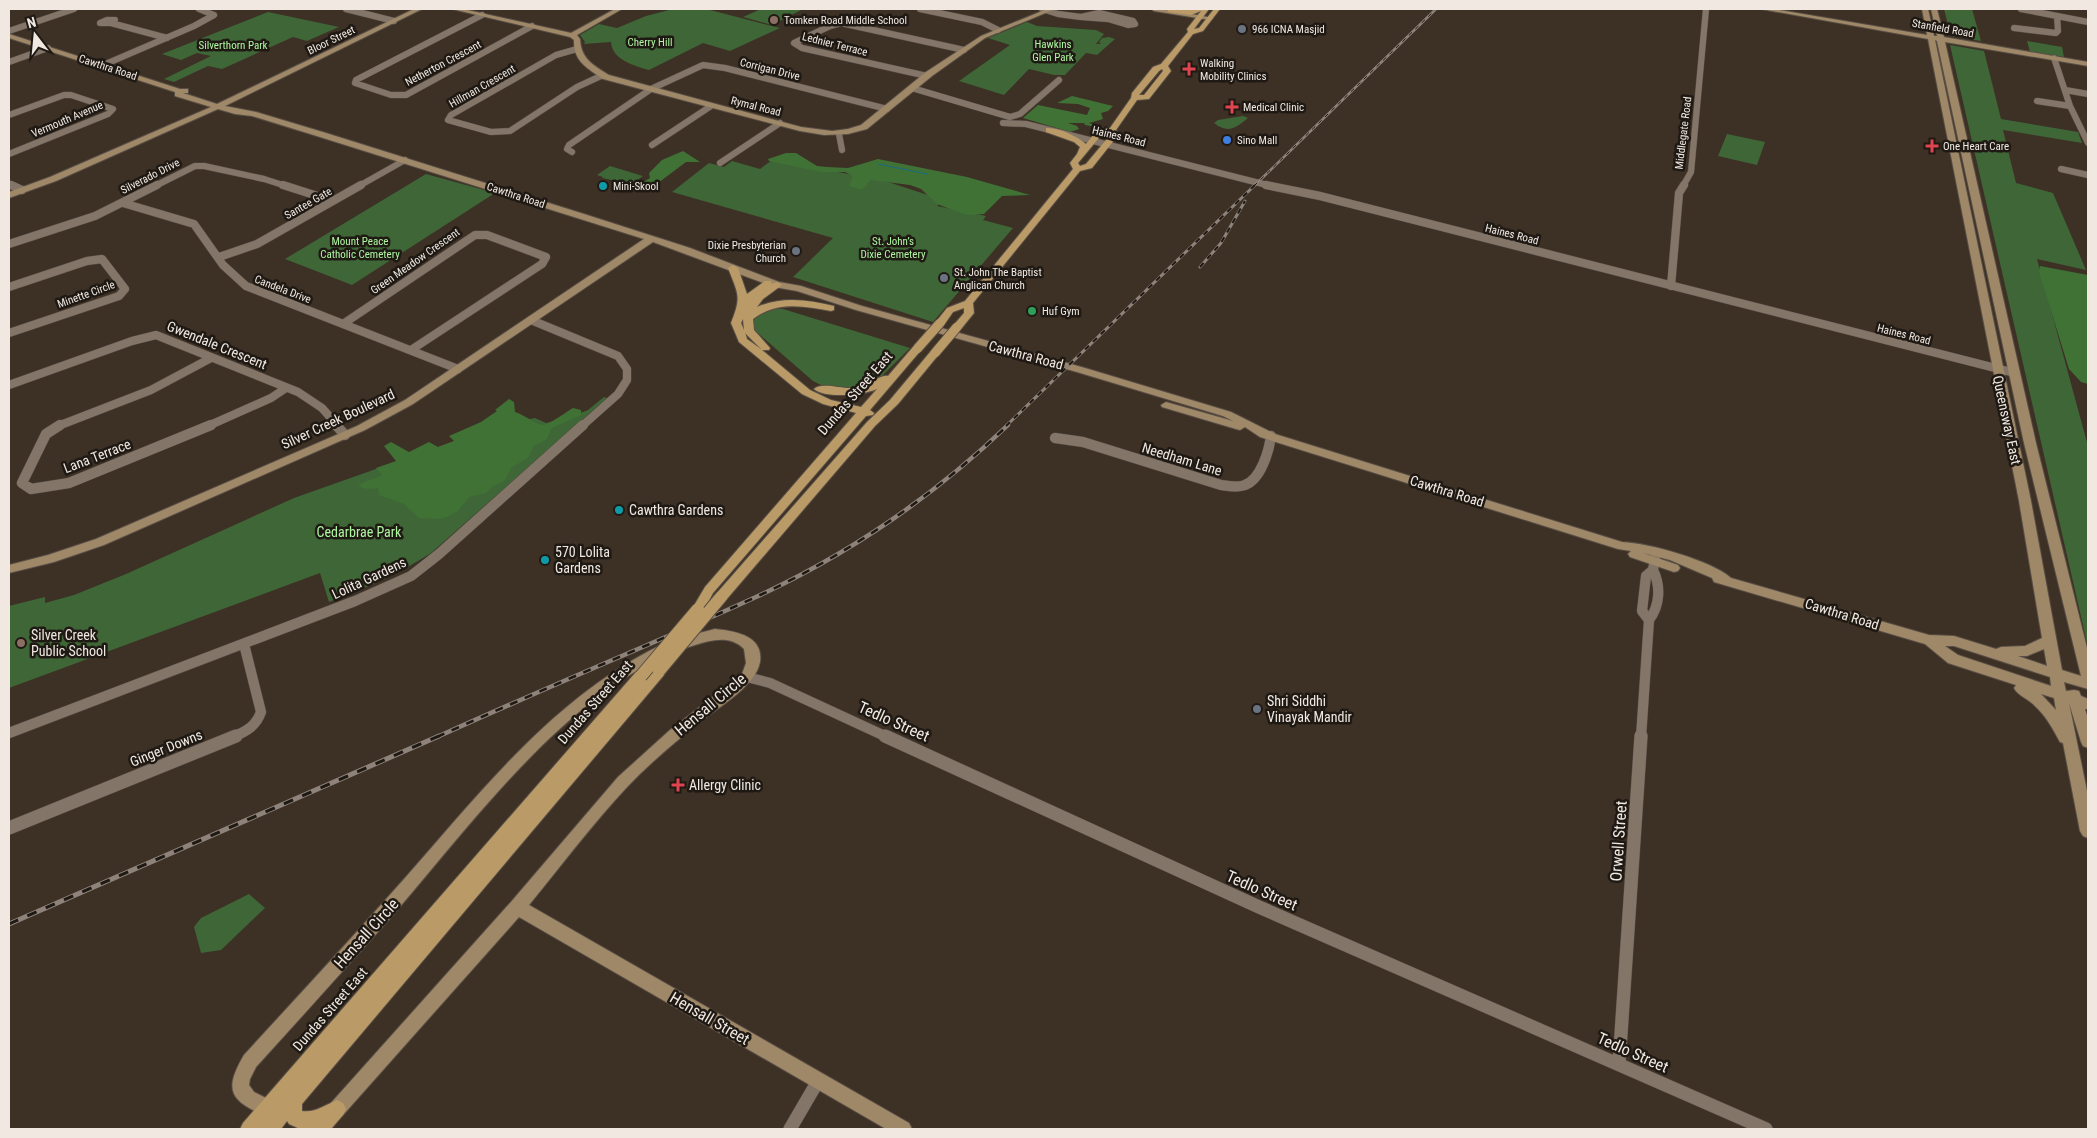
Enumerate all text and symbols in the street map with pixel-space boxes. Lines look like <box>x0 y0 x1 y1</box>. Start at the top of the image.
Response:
north arrow <box>10 10 60 60</box>
text: N <box>25 14 38 31</box>
marker: Tomken Road Middle School <box>768 14 780 26</box>
place label: Tomken Road Middle School <box>784 14 907 27</box>
street label: Stanfield Road <box>1911 17 1975 40</box>
street label: Bloor Street <box>305 23 357 58</box>
marker: 966 ICNA Masjid <box>1236 23 1248 35</box>
place label: 966 ICNA Masjid <box>1252 23 1325 36</box>
street label: Lednier Terrace <box>801 30 869 59</box>
park label: Cherry Hill <box>627 36 673 49</box>
street label: Netherton Crescent <box>403 38 484 89</box>
park label: Hawkins Glen Park <box>1032 38 1074 64</box>
park label: Silverthorn Park <box>198 39 268 52</box>
street label: Cawthra Road <box>77 52 139 83</box>
street label: Corrigan Drive <box>738 56 801 83</box>
place label: Walking Mobility Clinics <box>1200 57 1266 83</box>
street label: Hillman Crescent <box>447 62 518 111</box>
marker: Walking Mobility Clinics <box>1182 62 1196 76</box>
street label: Rymal Road <box>730 94 782 119</box>
street label: Middlegate Road <box>1673 96 1694 170</box>
street label: Vermouth Avenue <box>30 99 105 140</box>
marker: Medical Clinic <box>1225 100 1239 114</box>
place label: Medical Clinic <box>1243 101 1304 114</box>
street label: Haines Road <box>1091 124 1147 149</box>
marker: Sino Mall <box>1221 134 1233 146</box>
place label: Sino Mall <box>1237 134 1277 147</box>
marker: One Heart Care <box>1925 139 1939 153</box>
place label: One Heart Care <box>1943 140 2009 153</box>
street label: Silverado Drive <box>119 156 182 197</box>
street label: Cawthra Road <box>485 180 547 211</box>
marker: Mini-Skool <box>597 180 609 192</box>
place label: Mini-Skool <box>613 180 659 193</box>
street label: Santee Gate <box>282 185 334 222</box>
street label: Haines Road <box>1484 222 1540 247</box>
street label: Green Meadow Crescent <box>368 226 462 297</box>
park label: Mount Peace Catholic Cemetery <box>320 235 400 261</box>
park label: St. John’s Dixie Cemetery <box>860 235 926 261</box>
place label: Dixie Presbyterian Church <box>708 239 786 265</box>
marker: Dixie Presbyterian Church <box>790 245 802 257</box>
place label: St. John The Baptist Anglican Church <box>954 266 1042 292</box>
marker: St. John The Baptist Anglican Church <box>938 272 950 284</box>
street label: Candela Drive <box>253 273 313 306</box>
street label: Minette Circle <box>56 278 117 311</box>
marker: Huf Gym <box>1026 305 1038 317</box>
place label: Huf Gym <box>1042 305 1080 318</box>
street label: Gwendale Crescent <box>165 318 269 372</box>
street label: Haines Road <box>1876 322 1932 347</box>
street label: Cawthra Road <box>987 337 1065 373</box>
street label: Dundas Street East <box>815 348 895 438</box>
street label: Queensway East <box>1990 374 2024 466</box>
street label: Silver Creek Boulevard <box>279 386 397 452</box>
street label: Lana Terrace <box>61 436 133 476</box>
street label: Needham Lane <box>1140 439 1224 479</box>
street label: Cawthra Road <box>1408 472 1486 510</box>
place label: Cawthra Gardens <box>629 502 723 518</box>
marker: Cawthra Gardens <box>613 504 625 516</box>
park label: Cedarbrae Park <box>317 524 402 540</box>
place label: 570 Lolita Gardens <box>555 544 610 576</box>
street label: Lolita Gardens <box>329 554 409 602</box>
marker: 570 Lolita Gardens <box>539 554 551 566</box>
street label: Cawthra Road <box>1803 595 1881 633</box>
place label: Silver Creek Public School <box>31 627 106 659</box>
marker: Silver Creek Public School <box>15 637 27 649</box>
street label: Dundas Street East <box>555 657 635 747</box>
street label: Hensall Circle <box>671 669 750 740</box>
place label: Shri Siddhi Vinayak Mandir <box>1267 693 1352 725</box>
street label: Tedlo Street <box>855 697 933 746</box>
marker: Shri Siddhi Vinayak Mandir <box>1251 703 1263 715</box>
street label: Ginger Downs <box>128 726 204 770</box>
place label: Allergy Clinic <box>689 777 761 793</box>
marker: Allergy Clinic <box>671 778 685 792</box>
street label: Orwell Street <box>1606 800 1631 882</box>
street label: Tedlo Street <box>1223 866 1301 915</box>
street label: Hensall Circle <box>330 895 403 972</box>
street label: Dundas Street East <box>290 964 370 1054</box>
street label: Hensall Street <box>667 988 753 1049</box>
street label: Tedlo Street <box>1594 1028 1672 1077</box>

